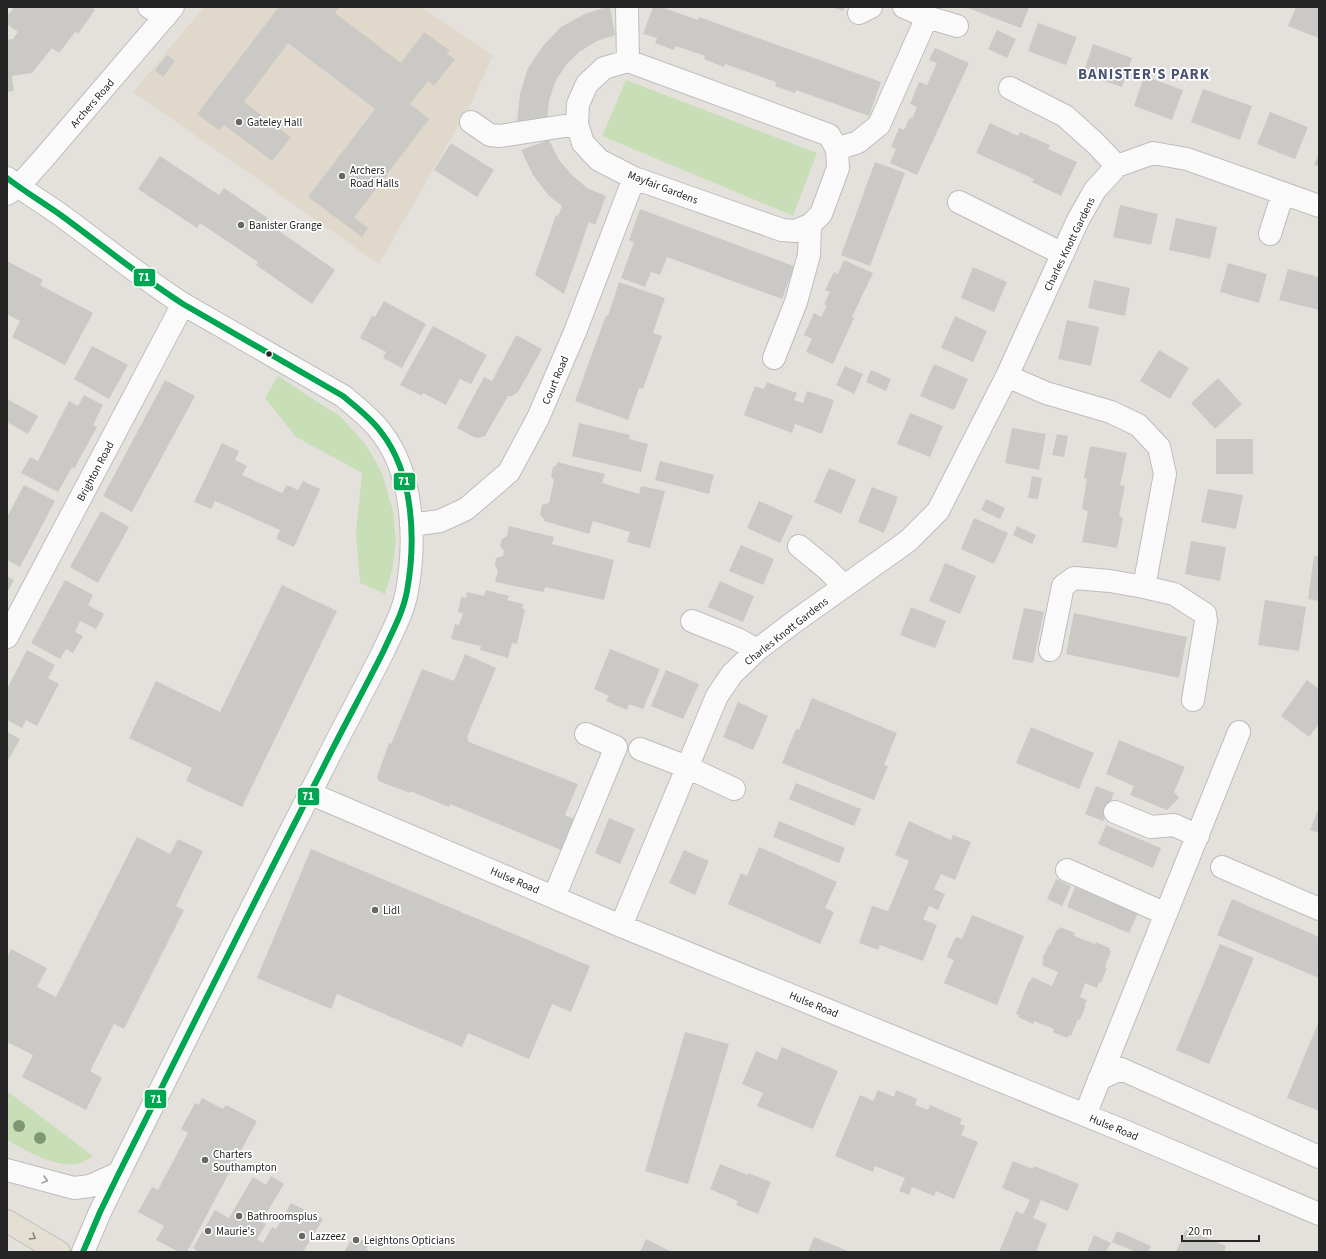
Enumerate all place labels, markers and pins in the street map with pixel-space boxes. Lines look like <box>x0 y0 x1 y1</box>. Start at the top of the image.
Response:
place label: Gateley Hall <box>247 115 302 130</box>
marker: Gateley Hall <box>234 117 244 127</box>
place label: Archers Road Halls <box>350 163 399 191</box>
marker: Archers Road Halls <box>337 171 347 181</box>
place label: Banister Grange <box>249 218 322 233</box>
marker: Banister Grange <box>236 220 246 230</box>
unlabelled marker <box>264 349 274 359</box>
place label: Lidl <box>383 903 400 918</box>
marker: Lidl <box>370 905 380 915</box>
place label: Charters Southampton <box>213 1147 277 1175</box>
marker: Charters Southampton <box>200 1155 210 1165</box>
place label: Bathroomsplus <box>247 1209 318 1224</box>
marker: Bathroomsplus <box>234 1211 244 1221</box>
place label: Maurie's <box>216 1224 255 1239</box>
marker: Maurie's <box>203 1226 213 1236</box>
place label: Lazzeez <box>310 1229 346 1244</box>
marker: Lazzeez <box>297 1231 307 1241</box>
place label: Leightons Opticians <box>364 1233 455 1248</box>
marker: Leightons Opticians <box>351 1235 361 1245</box>

